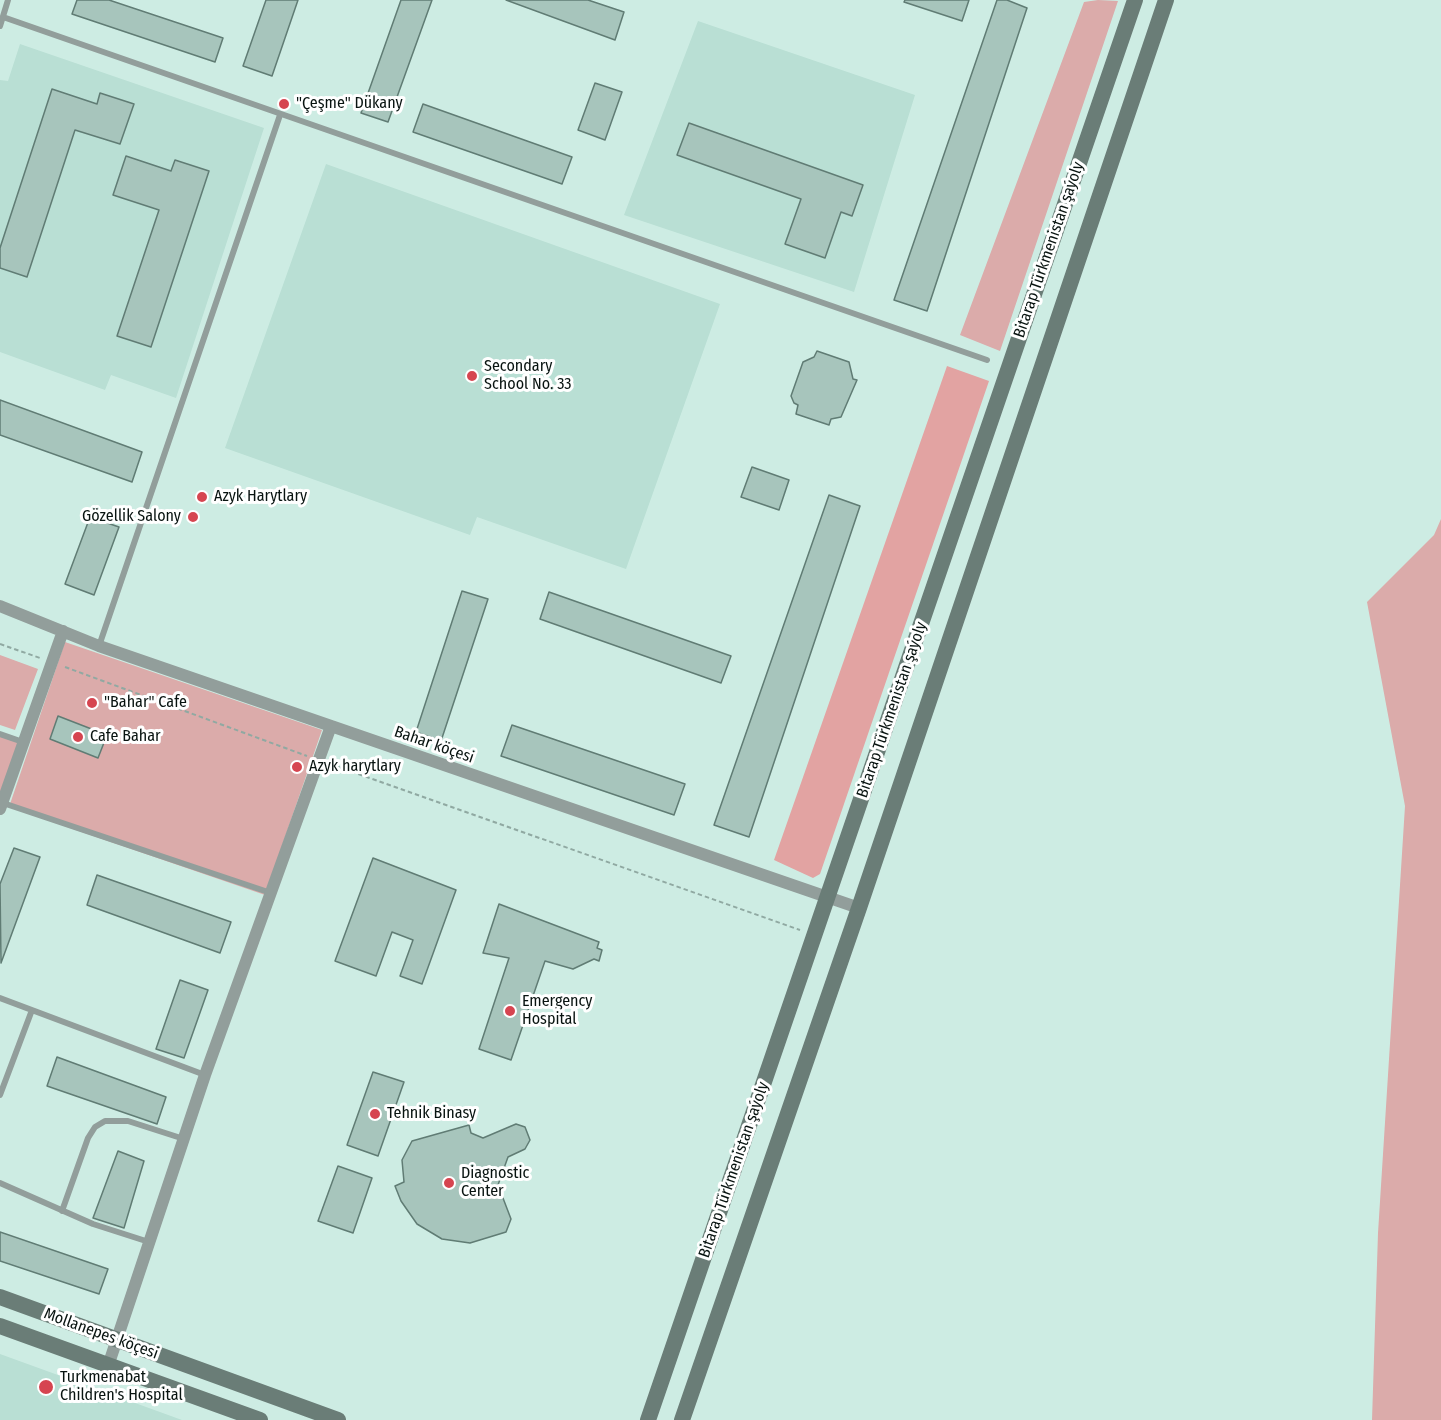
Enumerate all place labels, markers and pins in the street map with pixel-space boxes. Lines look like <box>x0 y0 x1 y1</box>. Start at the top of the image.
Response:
place label: "Çeşme" Dükany <box>296 94 403 114</box>
marker: "Çeşme" Dükany <box>277 97 291 111</box>
place label: Secondary School No. 33 <box>484 357 572 395</box>
marker: Secondary School No. 33 <box>465 369 479 383</box>
place label: Azyk Harytlary <box>214 487 307 507</box>
marker: Azyk Harytlary <box>195 490 209 504</box>
place label: Gözellik Salony <box>82 507 181 527</box>
marker: Gözellik Salony <box>186 510 200 524</box>
place label: "Bahar" Cafe <box>104 693 187 713</box>
marker: "Bahar" Cafe <box>85 696 99 710</box>
place label: Cafe Bahar <box>90 727 161 747</box>
marker: Cafe Bahar <box>71 730 85 744</box>
place label: Azyk harytlary <box>309 757 401 777</box>
marker: Azyk harytlary <box>290 760 304 774</box>
place label: Emergency Hospital <box>522 992 592 1030</box>
marker: Emergency Hospital <box>503 1004 517 1018</box>
place label: Tehnik Binasy <box>387 1104 476 1124</box>
marker: Tehnik Binasy <box>368 1107 382 1121</box>
place label: Diagnostic Center <box>461 1164 529 1202</box>
marker: Diagnostic Center <box>442 1176 456 1190</box>
place label: Turkmenabat Children's Hospital <box>60 1368 183 1406</box>
marker: Turkmenabat Children's Hospital <box>37 1378 55 1396</box>

